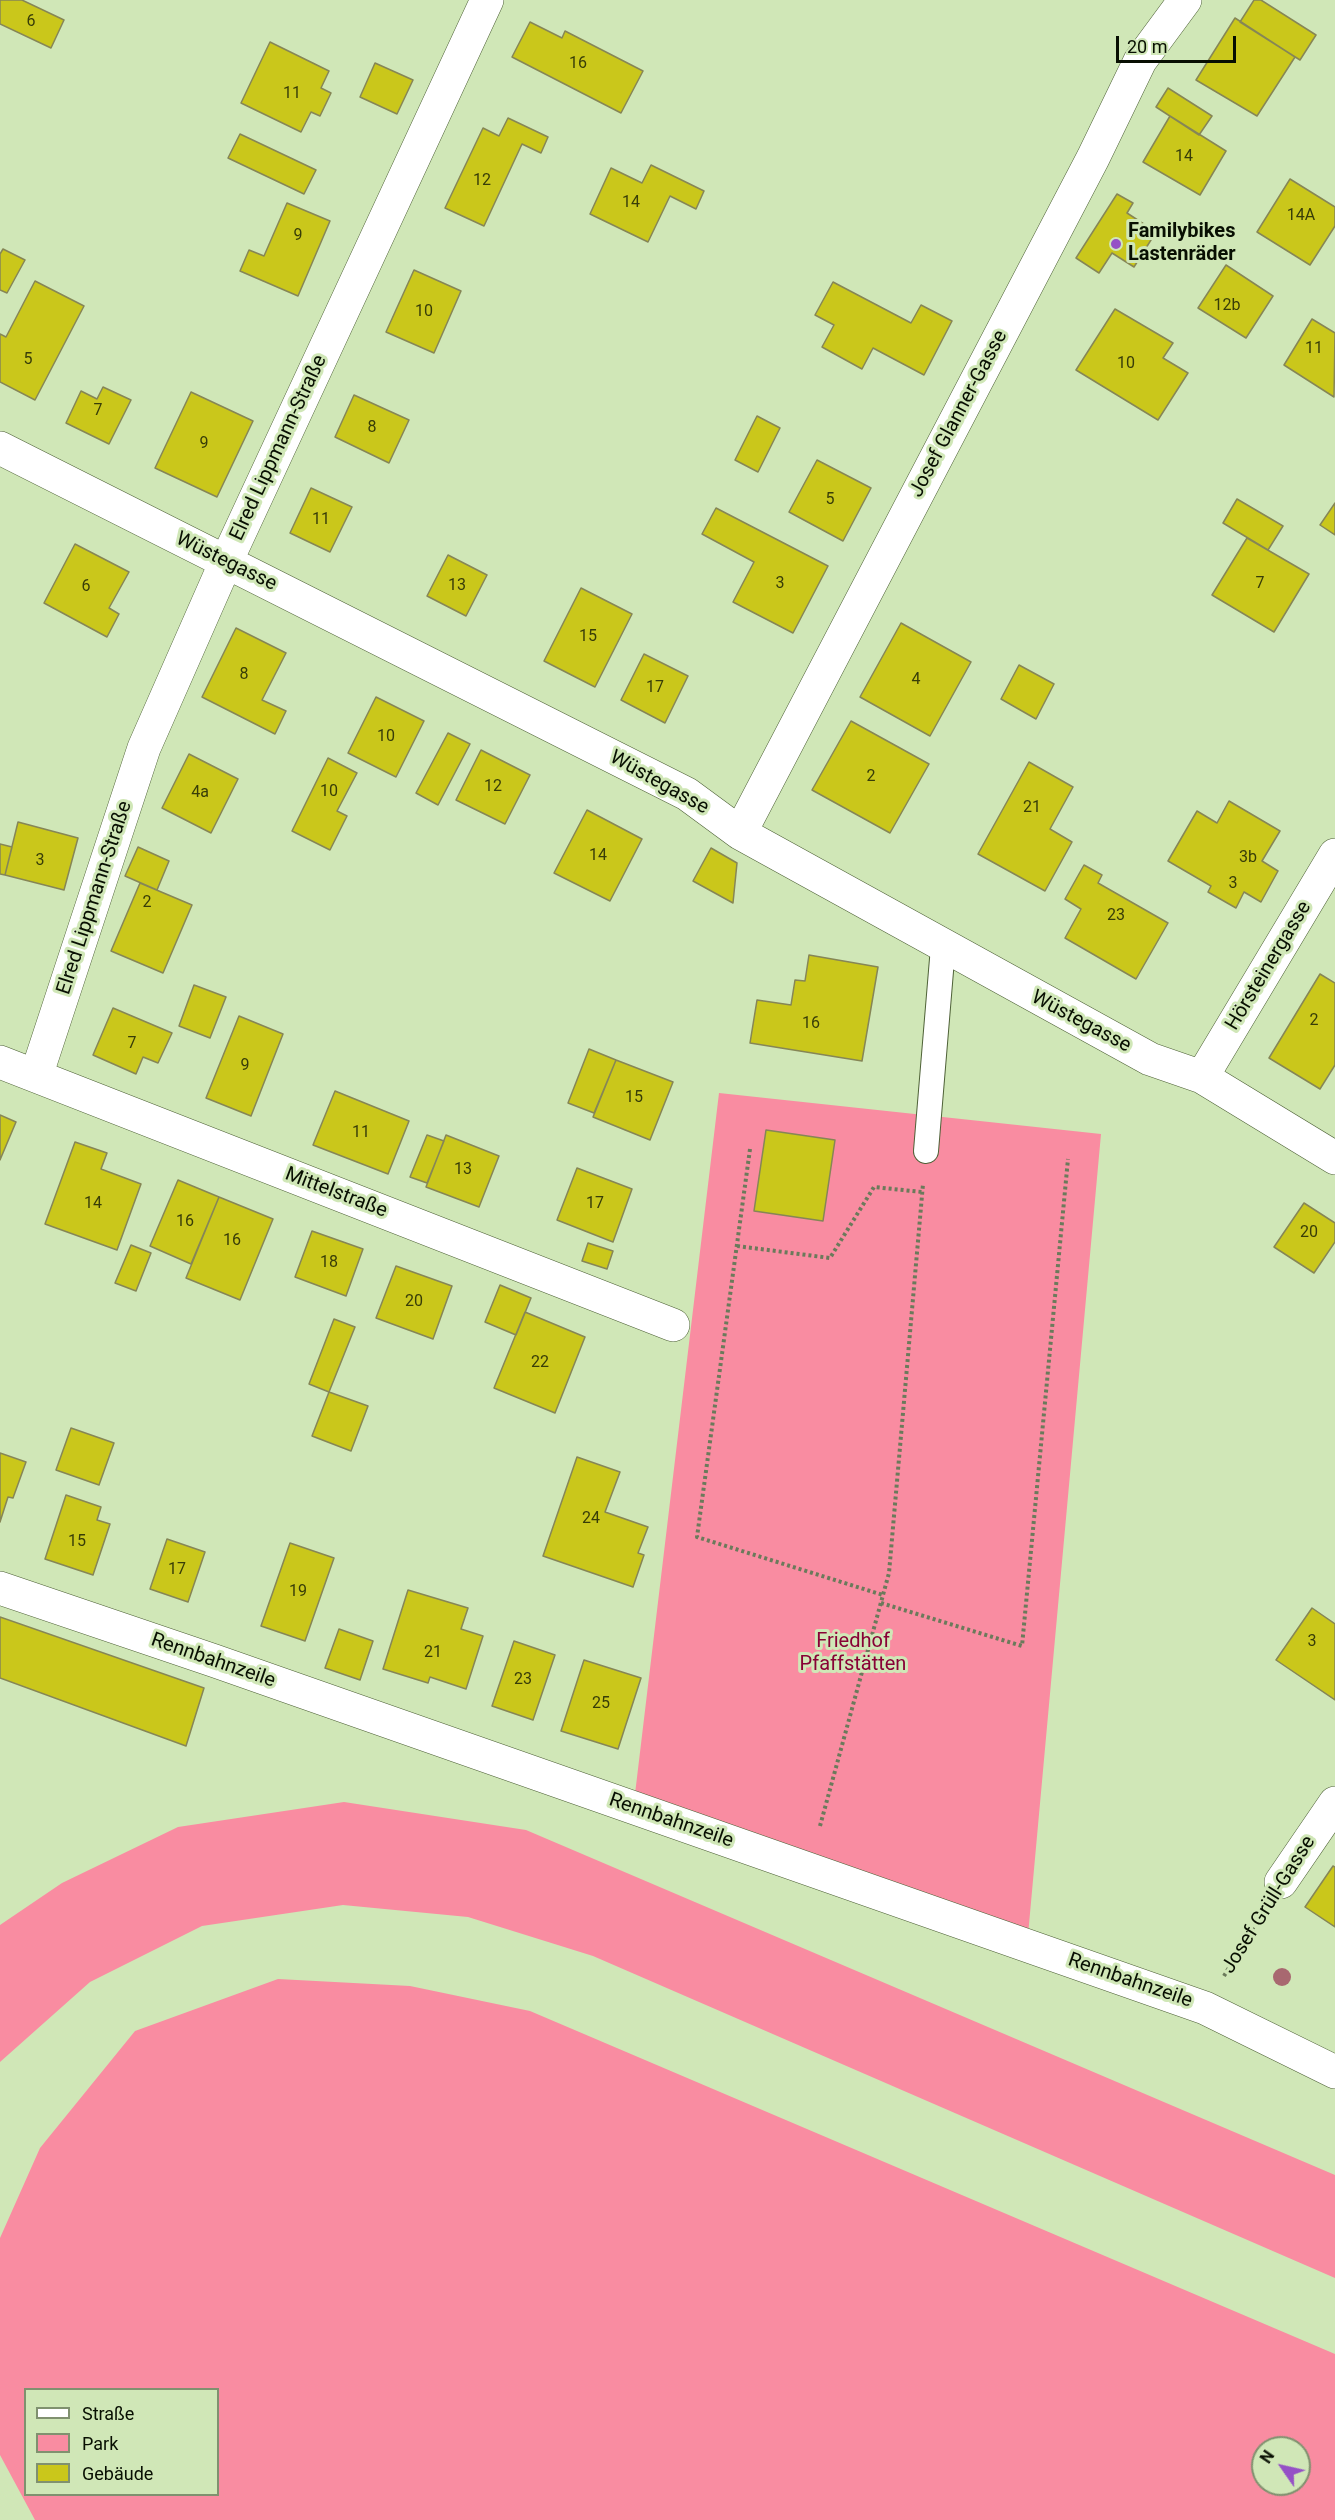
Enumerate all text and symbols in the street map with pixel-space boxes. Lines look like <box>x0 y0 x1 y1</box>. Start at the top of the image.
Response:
house number: 6 <box>27 12 35 32</box>
scale bar <box>1119 24 1239 62</box>
text: 20 m <box>1127 36 1167 57</box>
house number: 16 <box>569 54 587 74</box>
house number: 11 <box>283 84 301 104</box>
house number: 14 <box>1175 147 1193 167</box>
house number: 12 <box>473 171 491 191</box>
house number: 14 <box>622 193 640 213</box>
house number: 14A <box>1287 206 1315 226</box>
place label: Familybikes Lastenräder <box>1128 220 1236 267</box>
house number: 9 <box>294 226 302 246</box>
marker: Familybikes Lastenräder <box>1109 237 1123 251</box>
house number: 12b <box>1214 296 1240 316</box>
house number: 10 <box>415 302 433 322</box>
street label: Josef Glanner-Gasse <box>905 327 1013 501</box>
house number: 11 <box>1305 339 1323 359</box>
house number: 5 <box>24 350 32 370</box>
street label: Elred Lippmann-Straße <box>225 351 333 545</box>
house number: 10 <box>1117 354 1135 374</box>
house number: 7 <box>94 401 102 421</box>
house number: 8 <box>368 418 376 438</box>
house number: 9 <box>200 434 208 454</box>
house number: 5 <box>826 490 834 510</box>
house number: 11 <box>312 510 330 530</box>
street label: Wüstegasse <box>172 527 280 597</box>
house number: 3 <box>776 574 784 594</box>
house number: 7 <box>1256 574 1264 594</box>
house number: 13 <box>448 576 466 596</box>
house number: 6 <box>82 577 90 597</box>
house number: 15 <box>579 627 597 647</box>
house number: 8 <box>240 665 248 685</box>
house number: 4 <box>912 670 920 690</box>
house number: 17 <box>646 678 664 698</box>
house number: 10 <box>377 727 395 747</box>
street label: Wüstegasse <box>605 746 713 820</box>
house number: 2 <box>867 767 875 787</box>
house number: 12 <box>484 777 502 797</box>
house number: 10 <box>320 782 338 802</box>
house number: 4a <box>191 783 209 803</box>
street label: Elred Lippmann-Straße <box>52 798 138 998</box>
house number: 21 <box>1023 798 1041 818</box>
house number: 14 <box>589 846 607 866</box>
house number: 3b <box>1239 848 1257 868</box>
house number: 3 <box>36 851 44 871</box>
house number: 3 <box>1229 874 1237 894</box>
house number: 2 <box>143 893 151 913</box>
street label: Hörsteinergasse <box>1221 897 1317 1035</box>
house number: 23 <box>1107 906 1125 926</box>
street label: Wüstegasse <box>1027 986 1135 1058</box>
house number: 2 <box>1310 1011 1318 1031</box>
house number: 16 <box>802 1014 820 1034</box>
house number: 7 <box>128 1034 136 1054</box>
house number: 9 <box>241 1056 249 1076</box>
house number: 15 <box>625 1088 643 1108</box>
house number: 11 <box>352 1123 370 1143</box>
house number: 13 <box>454 1160 472 1180</box>
street label: Mittelstraße <box>282 1163 390 1223</box>
house number: 14 <box>84 1194 102 1214</box>
house number: 17 <box>586 1194 604 1214</box>
house number: 16 <box>176 1212 194 1232</box>
house number: 20 <box>1300 1223 1318 1243</box>
house number: 16 <box>223 1231 241 1251</box>
house number: 18 <box>320 1253 338 1273</box>
house number: 20 <box>405 1292 423 1312</box>
house number: 22 <box>531 1353 549 1373</box>
house number: 24 <box>582 1509 600 1529</box>
house number: 15 <box>68 1532 86 1552</box>
house number: 17 <box>168 1560 186 1580</box>
house number: 19 <box>289 1582 307 1602</box>
street label: Rennbahnzeile <box>148 1629 278 1693</box>
park label: Friedhof Pfaffstätten <box>800 1630 906 1677</box>
house number: 3 <box>1308 1632 1316 1652</box>
house number: 21 <box>424 1643 442 1663</box>
house number: 23 <box>514 1670 532 1690</box>
house number: 25 <box>592 1694 610 1714</box>
street label: Rennbahnzeile <box>606 1789 736 1853</box>
street label: Josef Grüll-Gasse <box>1217 1832 1321 1978</box>
street label: Rennbahnzeile <box>1065 1949 1195 2013</box>
legend <box>24 2388 219 2496</box>
text: Straße <box>82 2403 134 2424</box>
text: Park <box>82 2433 118 2454</box>
north arrow <box>1251 2436 1311 2496</box>
text: N <box>1256 2447 1278 2467</box>
text: Gebäude <box>82 2463 153 2484</box>

